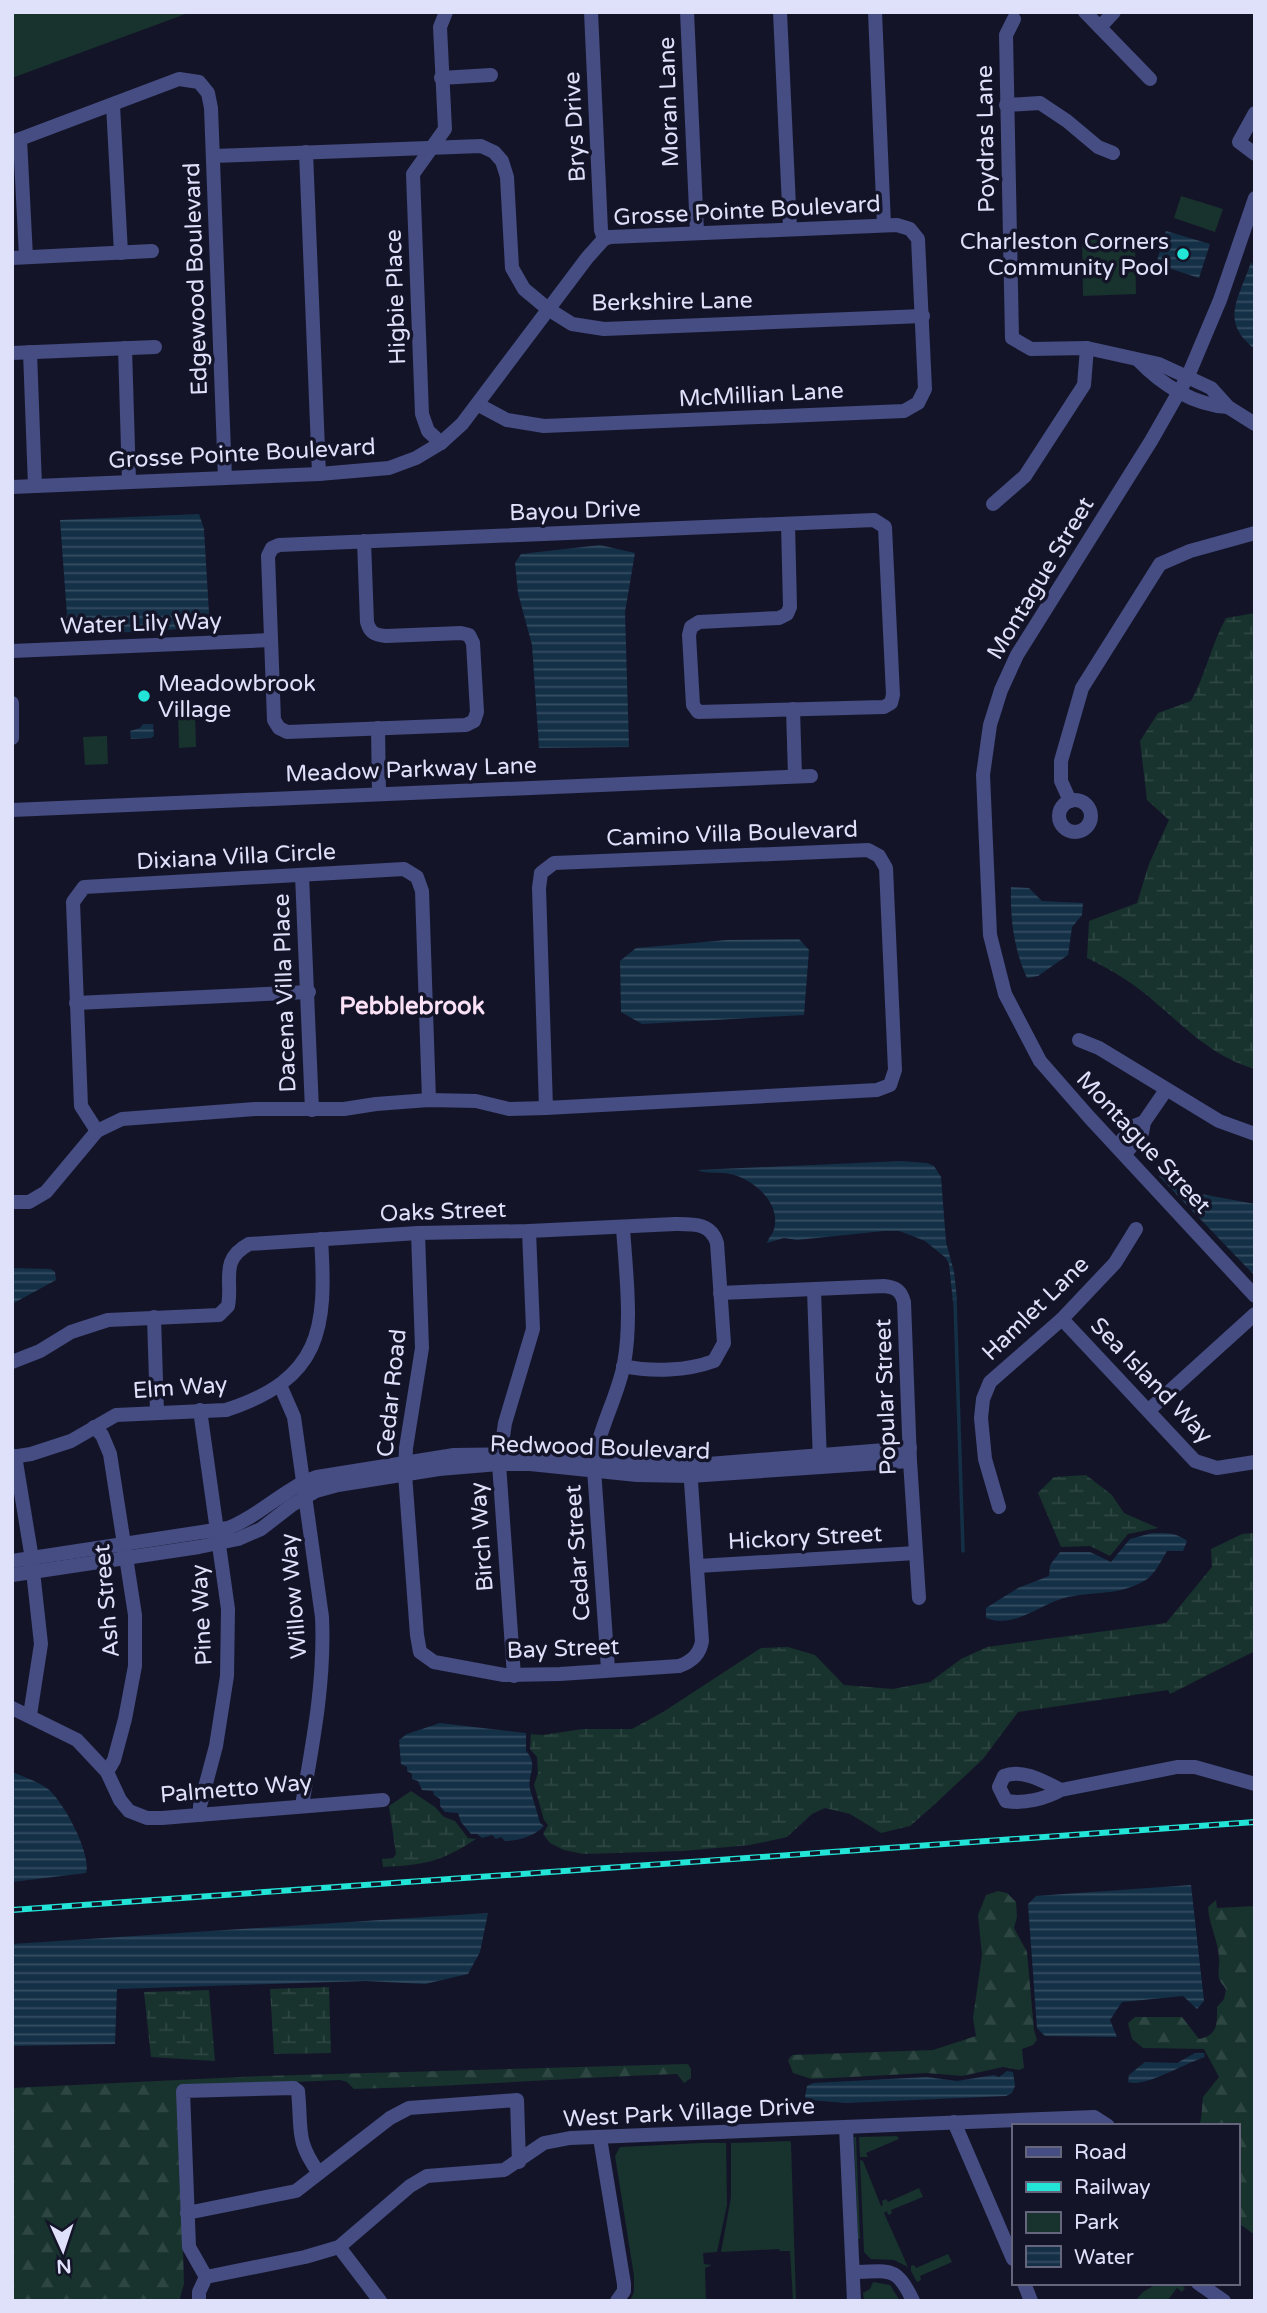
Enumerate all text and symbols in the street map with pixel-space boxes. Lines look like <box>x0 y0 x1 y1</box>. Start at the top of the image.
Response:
street label: Moran Lane <box>653 36 685 168</box>
street label: Poydras Lane <box>971 65 1001 213</box>
street label: Brys Drive <box>558 71 592 183</box>
street label: Edgewood Boulevard <box>178 162 214 396</box>
street label: Grosse Pointe Boulevard <box>613 190 881 232</box>
place label: Charleston Corners Community Pool <box>960 228 1169 282</box>
street label: Higbie Place <box>380 229 412 365</box>
marker: Charleston Corners Community Pool <box>1175 246 1191 262</box>
street label: Berkshire Lane <box>591 287 753 317</box>
street label: McMillian Lane <box>678 377 844 413</box>
street label: Grosse Pointe Boulevard <box>108 433 376 475</box>
street label: Montague Street <box>981 492 1100 665</box>
street label: Bayou Drive <box>509 495 641 527</box>
street label: Water Lily Way <box>60 607 222 641</box>
place label: Meadowbrook Village <box>158 670 316 724</box>
marker: Meadowbrook Village <box>136 688 152 704</box>
street label: Meadow Parkway Lane <box>285 752 537 788</box>
street label: Camino Villa Boulevard <box>606 816 858 852</box>
street label: Dixiana Villa Circle <box>136 838 337 876</box>
street label: Dacena Villa Place <box>268 893 302 1093</box>
district label: Pebblebrook <box>339 992 485 1021</box>
street label: Montague Street <box>1070 1066 1217 1220</box>
street label: Oaks Street <box>379 1196 507 1228</box>
street label: Hamlet Lane <box>976 1251 1095 1367</box>
street label: Sea Island Way <box>1084 1312 1218 1449</box>
street label: Popular Street <box>869 1318 903 1476</box>
street label: Cedar Road <box>371 1328 413 1459</box>
street label: Elm Way <box>132 1371 228 1405</box>
street label: Redwood Boulevard <box>489 1430 711 1466</box>
street label: Birch Way <box>464 1481 500 1593</box>
street label: Cedar Street <box>559 1484 597 1622</box>
street label: Hickory Street <box>727 1520 883 1556</box>
street label: Willow Way <box>275 1532 313 1660</box>
street label: Ash Street <box>88 1543 126 1659</box>
street label: Pine Way <box>185 1564 219 1666</box>
street label: Bay Street <box>506 1633 620 1665</box>
street label: Palmetto Way <box>159 1768 313 1810</box>
street label: West Park Village Drive <box>562 2092 816 2134</box>
legend <box>1012 2124 1239 2285</box>
text: Road <box>1074 2140 1127 2165</box>
text: Railway <box>1074 2175 1151 2200</box>
text: Park <box>1074 2210 1119 2235</box>
north arrow <box>28 2215 98 2285</box>
text: Water <box>1074 2245 1134 2270</box>
text: N <box>56 2255 72 2277</box>

